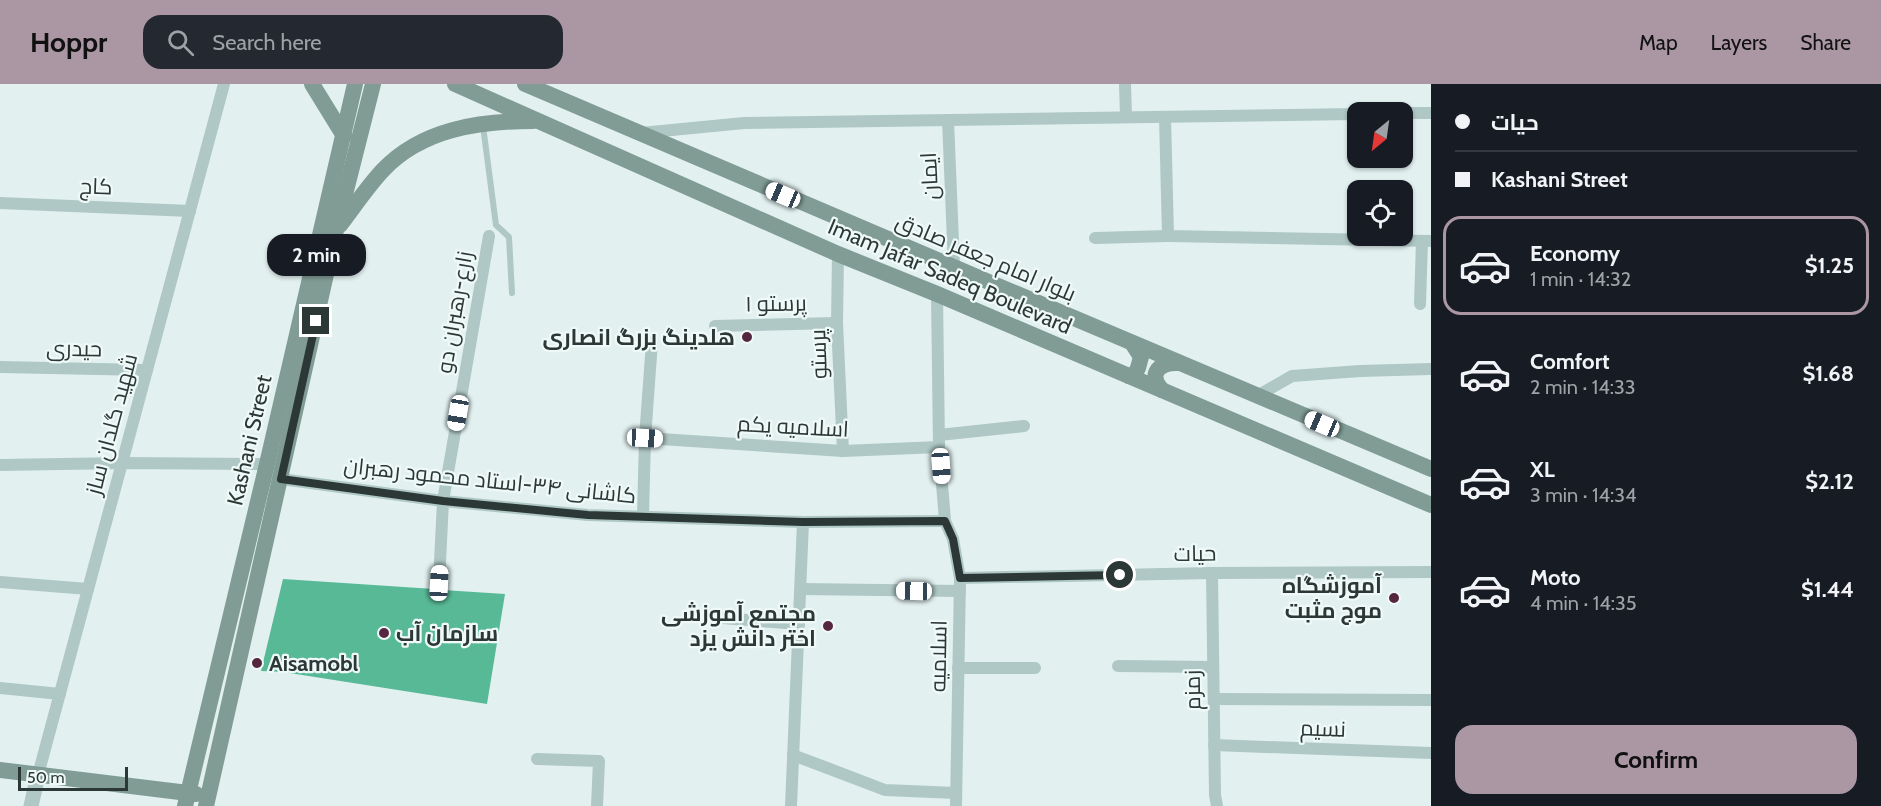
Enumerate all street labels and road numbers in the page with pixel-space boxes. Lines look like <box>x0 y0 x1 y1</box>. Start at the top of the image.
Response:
street label: ایمان <box>915 151 944 201</box>
street label: کاج <box>79 172 113 202</box>
street label: بلوار امام جعفر صادق <box>891 207 1080 309</box>
street label: Imam Jafar Sadeq Boulevard <box>824 213 1076 340</box>
street label: زارع-رهبران دو <box>430 249 479 375</box>
street label: پرستو ۱ <box>745 289 807 319</box>
street label: پرستو <box>804 328 834 379</box>
street label: حیدری <box>46 335 102 362</box>
street label: شهید گلدان ساز <box>79 350 143 500</box>
street label: Kashani Street <box>221 372 278 508</box>
street label: اسلامیه یکم <box>736 410 850 445</box>
street label: کاشانی ۳۴-استاد محمود رهبران <box>342 452 638 509</box>
street label: حیات <box>1173 540 1217 567</box>
street label: اسلامیه <box>924 620 953 692</box>
street label: زمزم <box>1179 670 1208 710</box>
street label: نسیم <box>1300 714 1346 745</box>

